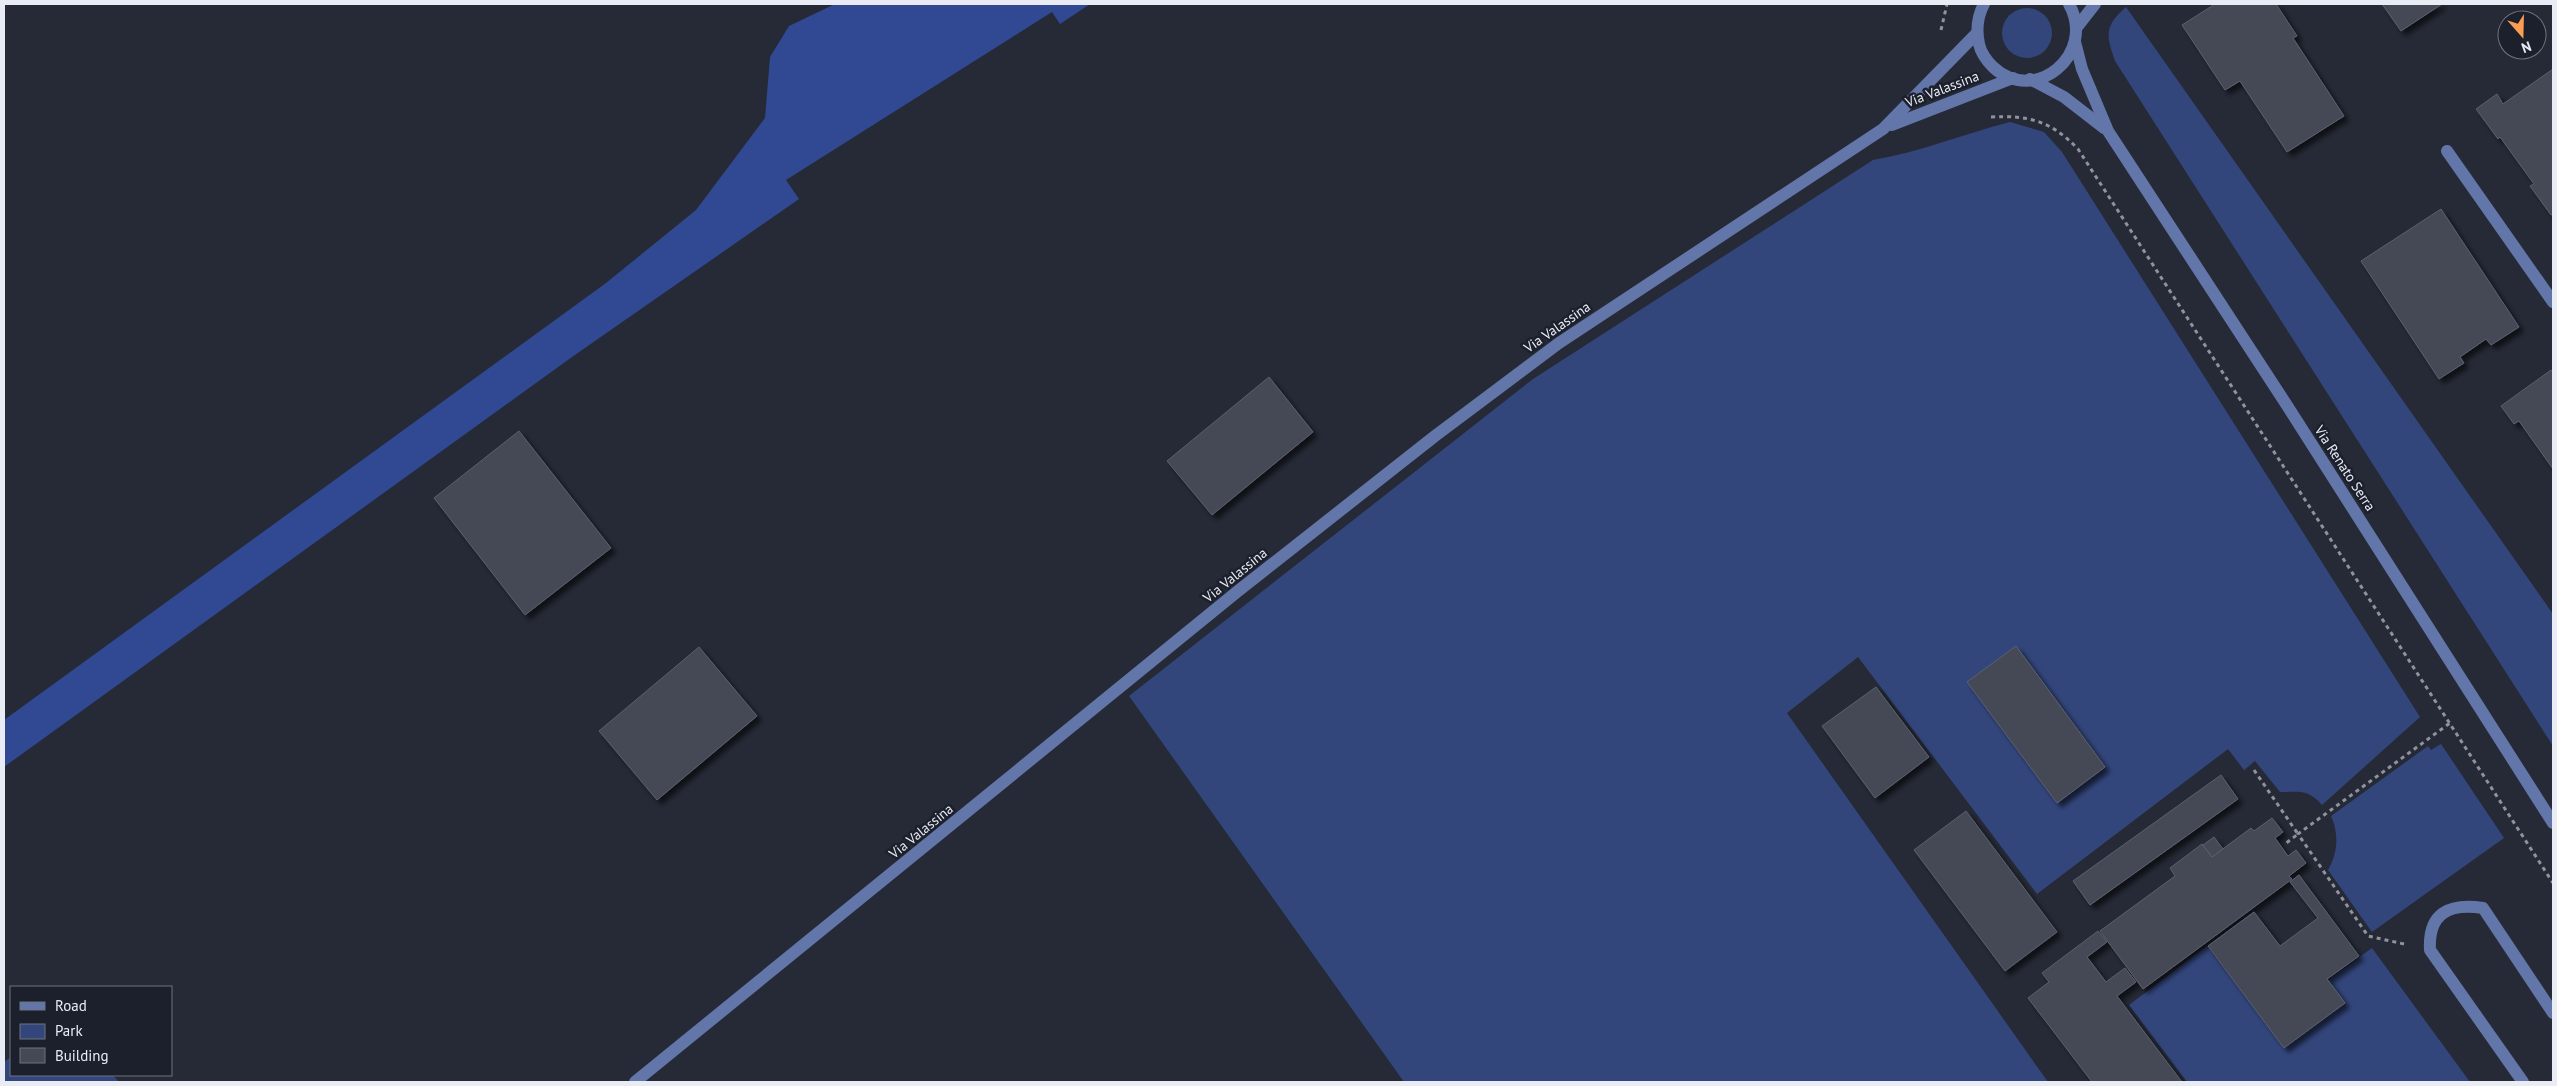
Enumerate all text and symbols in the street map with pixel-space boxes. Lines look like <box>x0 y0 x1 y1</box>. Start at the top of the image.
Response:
north arrow <box>2497 10 2547 60</box>
text: N <box>2519 37 2534 57</box>
street label: Via Valassina <box>1902 67 1981 112</box>
street label: Via Valassina <box>1519 297 1594 357</box>
street label: Via Renato Serra <box>2310 421 2379 514</box>
street label: Via Valassina <box>1199 544 1271 607</box>
street label: Via Valassina <box>885 800 957 863</box>
legend <box>10 986 172 1076</box>
text: Road <box>55 996 87 1015</box>
text: Park <box>55 1021 83 1040</box>
text: Building <box>55 1046 109 1065</box>

